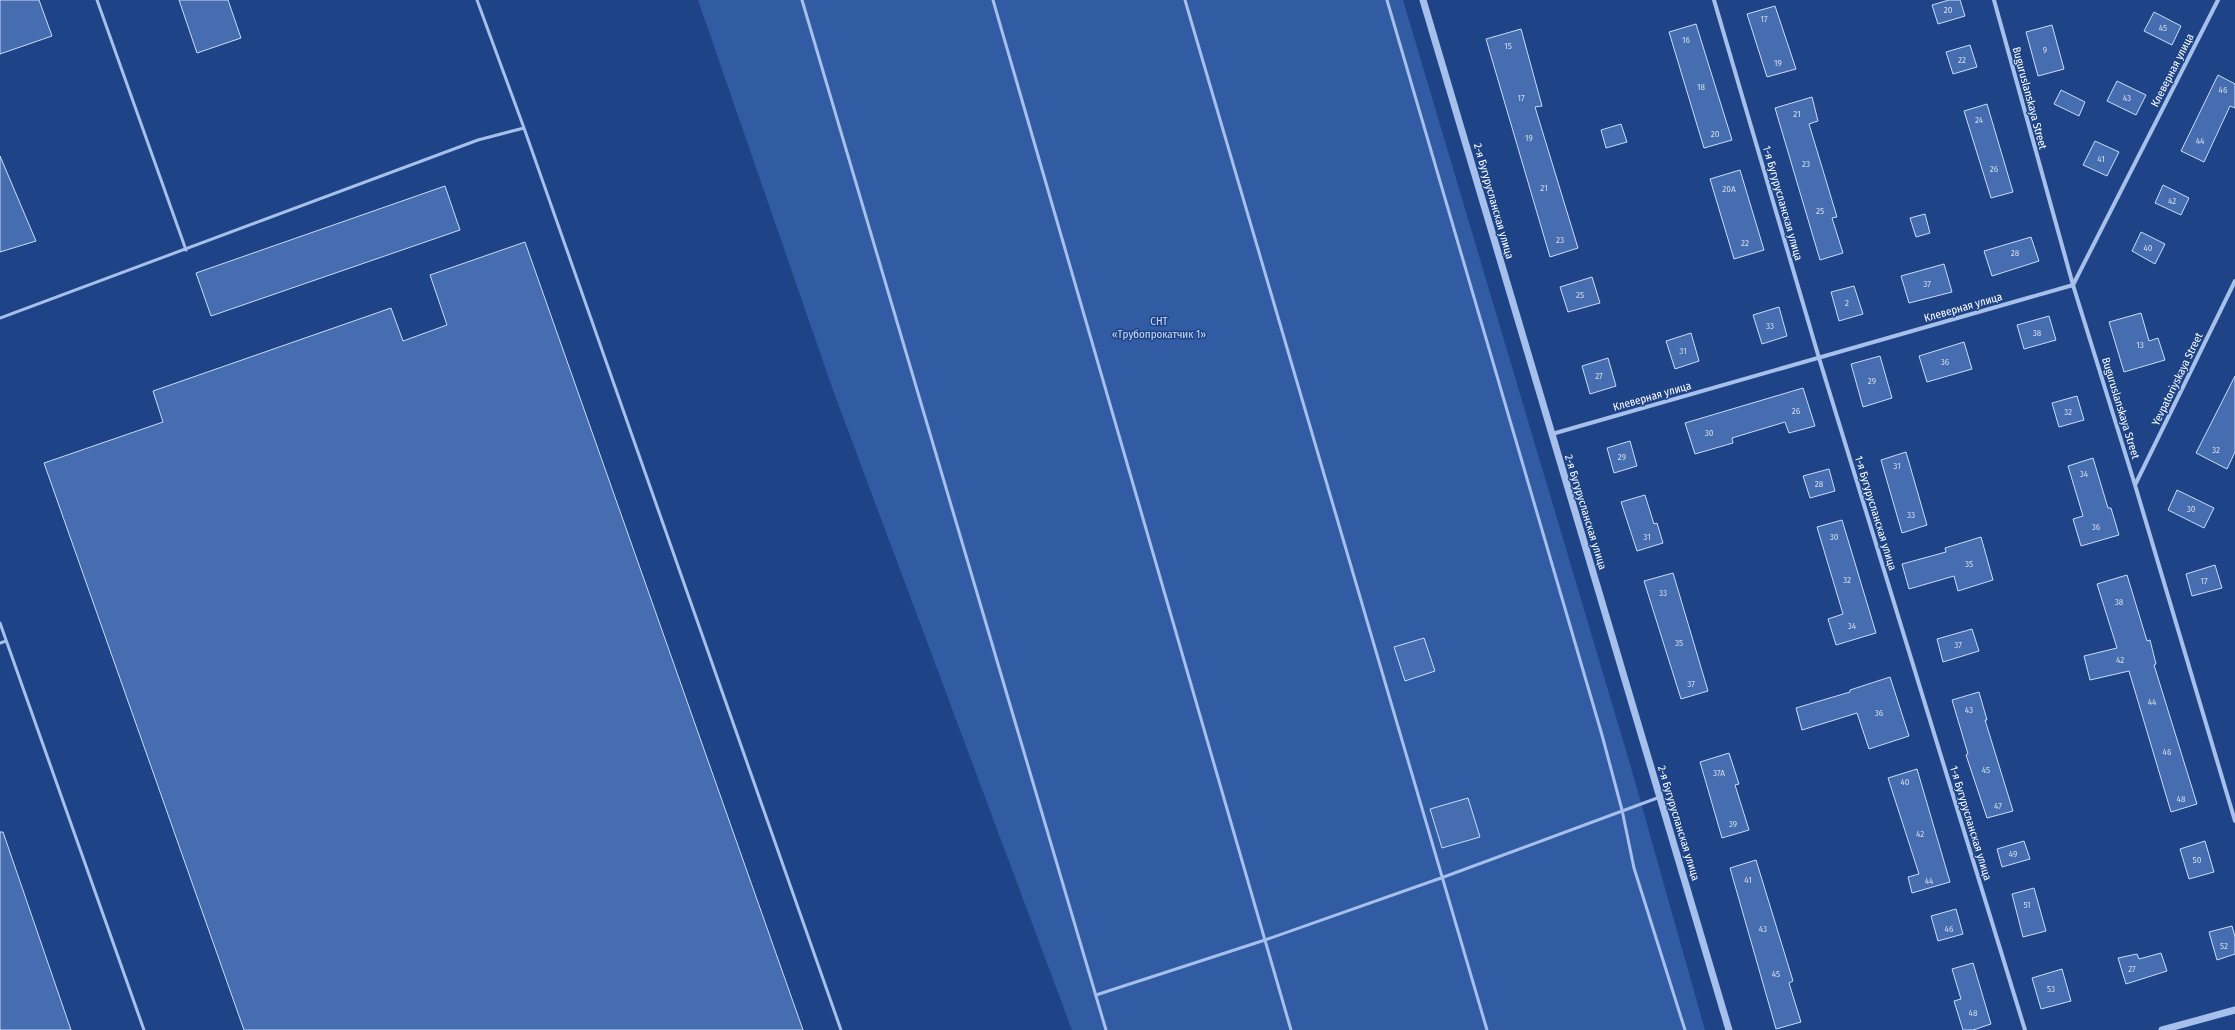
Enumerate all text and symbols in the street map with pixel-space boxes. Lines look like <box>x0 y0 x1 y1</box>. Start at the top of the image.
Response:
house number: 20 <box>1944 5 1953 15</box>
house number: 17 <box>1760 14 1768 24</box>
house number: 45 <box>2159 23 2167 33</box>
street label: Клеверная улица <box>2148 31 2197 109</box>
house number: 16 <box>1682 35 1691 45</box>
house number: 15 <box>1504 41 1512 51</box>
street label: Buguruslanskaya Street <box>2010 45 2050 151</box>
house number: 9 <box>2043 45 2047 55</box>
house number: 22 <box>1958 55 1966 65</box>
house number: 19 <box>1774 58 1782 68</box>
house number: 18 <box>1697 82 1706 92</box>
house number: 46 <box>2219 85 2228 95</box>
house number: 17 <box>1517 93 1525 103</box>
house number: 43 <box>2123 93 2131 103</box>
house number: 21 <box>1793 109 1801 119</box>
house number: 24 <box>1975 115 1984 125</box>
house number: 20 <box>1711 129 1720 139</box>
house number: 19 <box>1525 133 1533 143</box>
house number: 44 <box>2196 136 2205 146</box>
street label: 2-я Бугурусланская улица <box>1471 142 1516 260</box>
street label: 1-я Бугурусланская улица <box>1760 144 1805 262</box>
house number: 41 <box>2097 154 2105 164</box>
house number: 23 <box>1802 159 1810 169</box>
house number: 26 <box>1990 164 1999 174</box>
house number: 21 <box>1540 183 1548 193</box>
house number: 20А <box>1722 184 1736 194</box>
house number: 42 <box>2168 196 2176 206</box>
house number: 25 <box>1816 206 1824 216</box>
house number: 23 <box>1556 235 1564 245</box>
house number: 22 <box>1741 238 1749 248</box>
house number: 40 <box>2143 243 2153 253</box>
house number: 28 <box>2011 248 2020 258</box>
house number: 37 <box>1923 279 1931 289</box>
house number: 25 <box>1576 290 1584 300</box>
street label: Клеверная улица <box>1923 290 2004 325</box>
house number: 2 <box>1845 298 1849 308</box>
park label: СНТ «Трубопрокатчик 1» <box>1112 315 1206 341</box>
house number: 33 <box>1766 321 1774 331</box>
house number: 38 <box>2033 328 2042 338</box>
street label: Yevpatoriyskaya Street <box>2149 330 2206 428</box>
house number: 13 <box>2136 340 2144 350</box>
house number: 31 <box>1679 346 1687 356</box>
street label: Buguruslanskaya Street <box>2099 356 2142 461</box>
house number: 36 <box>1941 357 1950 367</box>
house number: 27 <box>1595 371 1603 381</box>
house number: 29 <box>1868 376 1876 386</box>
street label: Клеверная улица <box>1612 379 1693 414</box>
house number: 26 <box>1792 406 1801 416</box>
house number: 32 <box>2064 407 2072 417</box>
house number: 30 <box>1705 428 1714 438</box>
house number: 32 <box>2212 445 2220 455</box>
house number: 29 <box>1618 452 1626 462</box>
street label: 2-я Бугурусланская улица <box>1562 453 1609 571</box>
street label: 1-я Бугурусланская улица <box>1852 454 1899 572</box>
house number: 31 <box>1893 461 1901 471</box>
house number: 34 <box>2080 469 2089 479</box>
house number: 28 <box>1815 479 1824 489</box>
house number: 30 <box>2187 504 2196 514</box>
house number: 33 <box>1907 510 1915 520</box>
house number: 36 <box>2092 522 2101 532</box>
house number: 31 <box>1643 532 1651 542</box>
house number: 30 <box>1830 532 1839 542</box>
house number: 35 <box>1965 559 1973 569</box>
house number: 32 <box>1843 575 1851 585</box>
house number: 17 <box>2200 576 2208 586</box>
house number: 33 <box>1659 588 1667 598</box>
house number: 38 <box>2115 597 2124 607</box>
house number: 34 <box>1848 621 1857 631</box>
house number: 35 <box>1675 638 1683 648</box>
house number: 37 <box>1954 640 1962 650</box>
house number: 42 <box>2116 655 2124 665</box>
house number: 37 <box>1687 679 1695 689</box>
house number: 44 <box>2148 697 2157 707</box>
house number: 43 <box>1965 705 1973 715</box>
house number: 36 <box>1875 708 1884 718</box>
house number: 46 <box>2163 747 2172 757</box>
street label: 2-я Бугурусланская улица <box>1655 764 1702 882</box>
street label: 1-я Бугурусланская улица <box>1947 764 1994 882</box>
house number: 45 <box>1982 765 1990 775</box>
house number: 37А <box>1713 768 1725 778</box>
house number: 40 <box>1900 777 1910 787</box>
house number: 48 <box>2177 794 2186 804</box>
house number: 47 <box>1994 801 2002 811</box>
house number: 39 <box>1729 819 1737 829</box>
house number: 42 <box>1916 829 1924 839</box>
house number: 49 <box>2009 849 2017 859</box>
house number: 50 <box>2193 855 2202 865</box>
house number: 41 <box>1744 875 1752 885</box>
house number: 44 <box>1925 876 1934 886</box>
house number: 51 <box>2023 900 2031 910</box>
house number: 43 <box>1759 924 1767 934</box>
house number: 46 <box>1945 924 1954 934</box>
house number: 52 <box>2220 941 2228 951</box>
house number: 27 <box>2128 964 2136 974</box>
house number: 45 <box>1772 969 1780 979</box>
house number: 53 <box>2047 984 2055 994</box>
house number: 48 <box>1969 1008 1978 1018</box>

